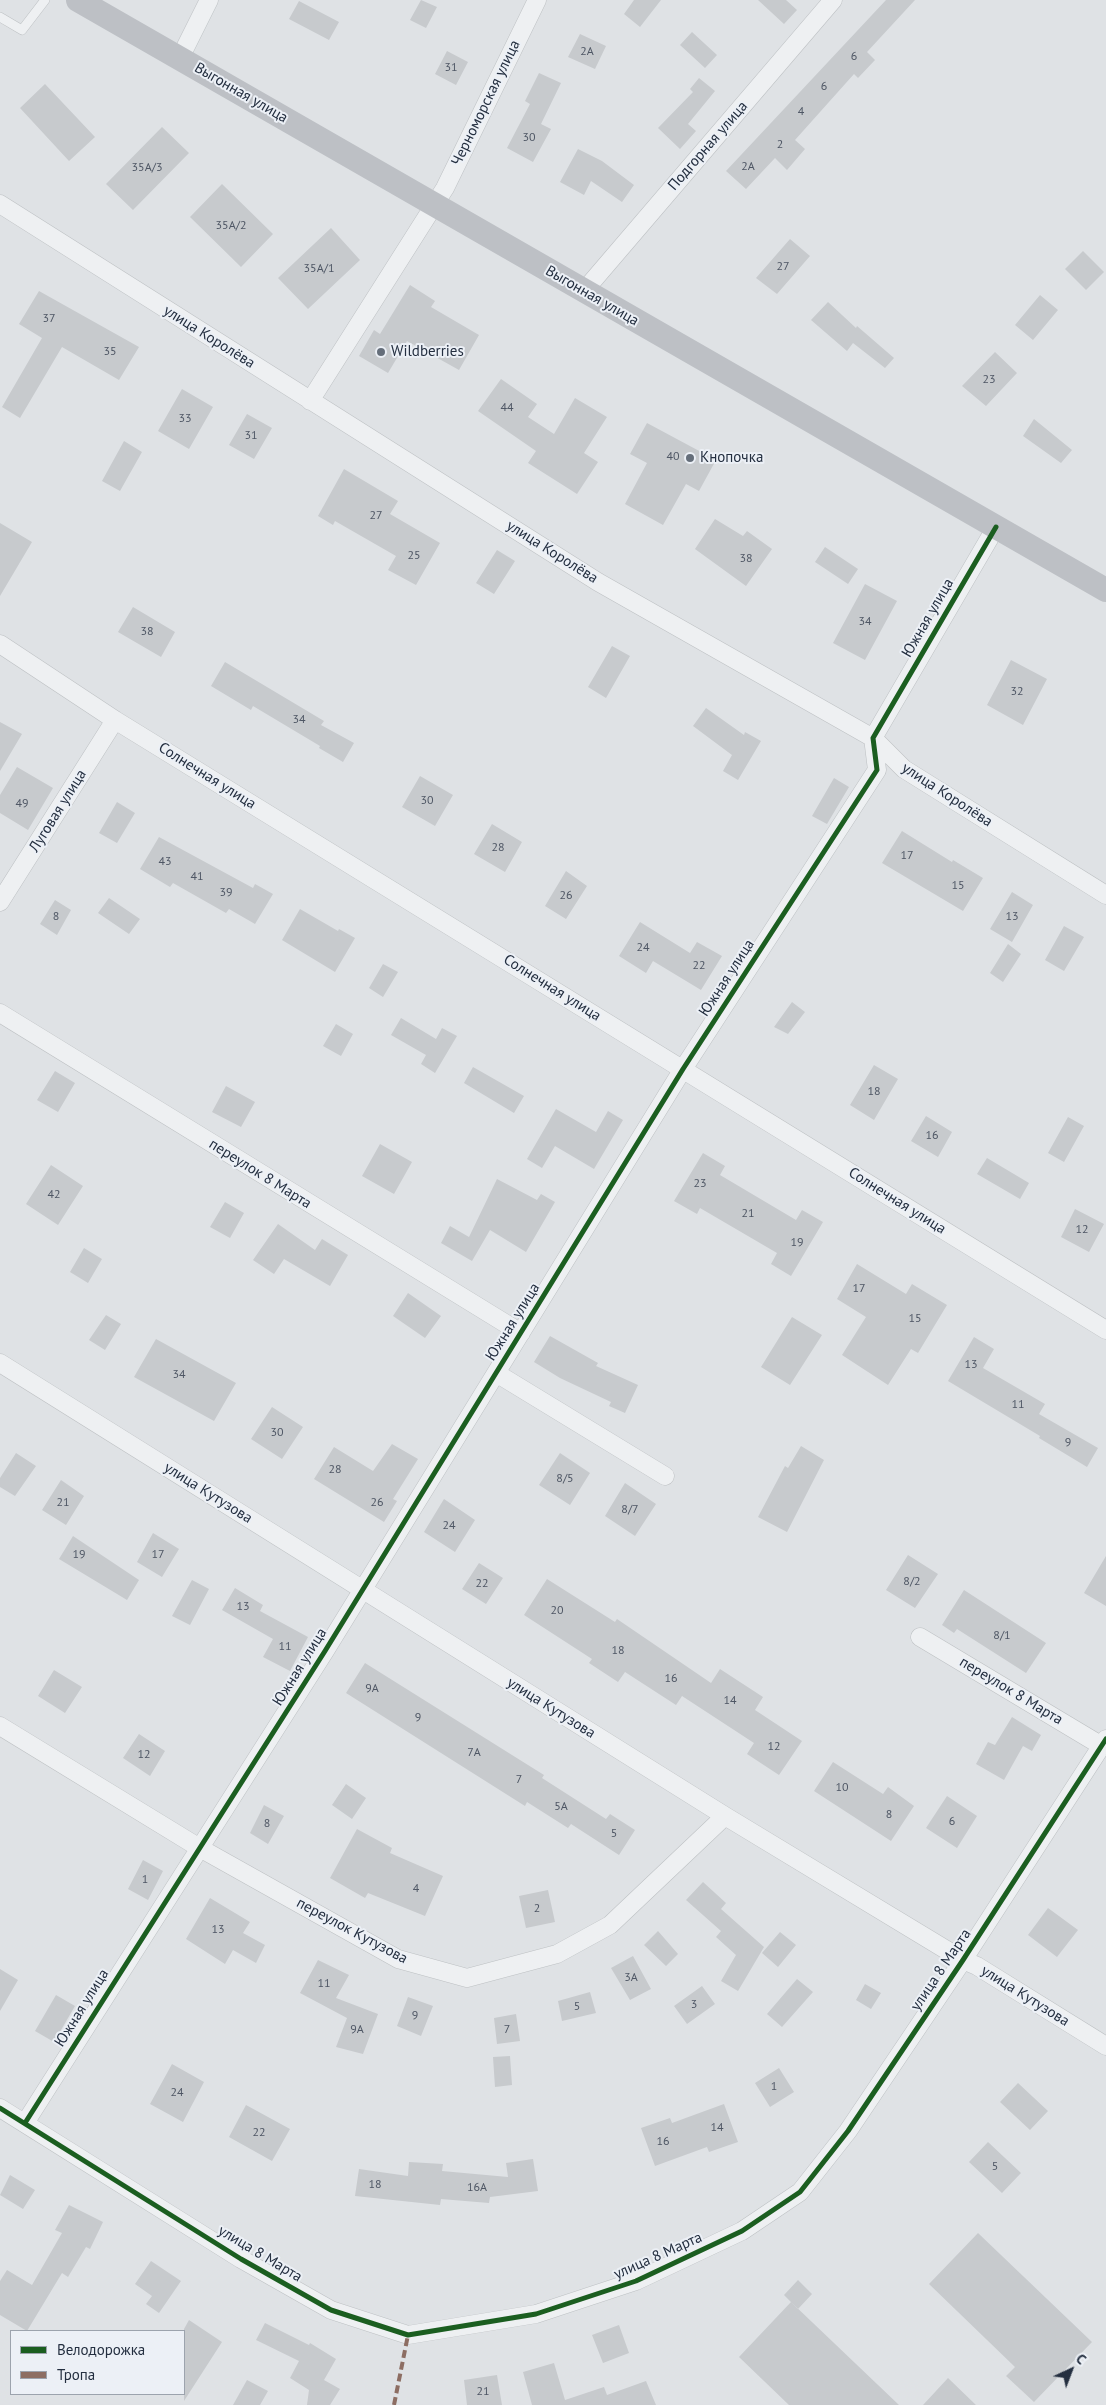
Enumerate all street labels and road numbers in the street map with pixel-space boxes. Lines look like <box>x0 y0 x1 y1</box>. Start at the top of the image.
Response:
street label: Черноморская улица <box>448 37 524 169</box>
street label: Выгонная улица <box>191 59 291 127</box>
street label: Подгорная улица <box>664 98 752 194</box>
street label: Выгонная улица <box>542 262 642 330</box>
street label: улица Королёва <box>160 302 258 372</box>
street label: улица Королёва <box>503 517 601 587</box>
street label: Южная улица <box>898 575 958 661</box>
street label: Солнечная улица <box>155 739 259 813</box>
street label: улица Королёва <box>898 759 996 831</box>
street label: Луговая улица <box>25 766 91 856</box>
street label: Южная улица <box>695 936 759 1020</box>
street label: Солнечная улица <box>500 951 604 1025</box>
street label: переулок 8 Марта <box>205 1135 315 1213</box>
street label: Солнечная улица <box>845 1164 949 1238</box>
street label: Южная улица <box>482 1280 544 1364</box>
street label: улица Кутузова <box>160 1459 256 1527</box>
street label: Южная улица <box>269 1625 331 1709</box>
street label: переулок 8 Марта <box>956 1653 1066 1729</box>
street label: улица Кутузова <box>503 1674 599 1742</box>
street label: переулок Кутузова <box>293 1894 411 1968</box>
street label: улица 8 Марта <box>907 1926 975 2014</box>
street label: улица Кутузова <box>977 1962 1073 2030</box>
street label: Южная улица <box>51 1966 113 2050</box>
street label: улица 8 Марта <box>215 2222 305 2286</box>
street label: улица 8 Марта <box>611 2228 705 2284</box>

